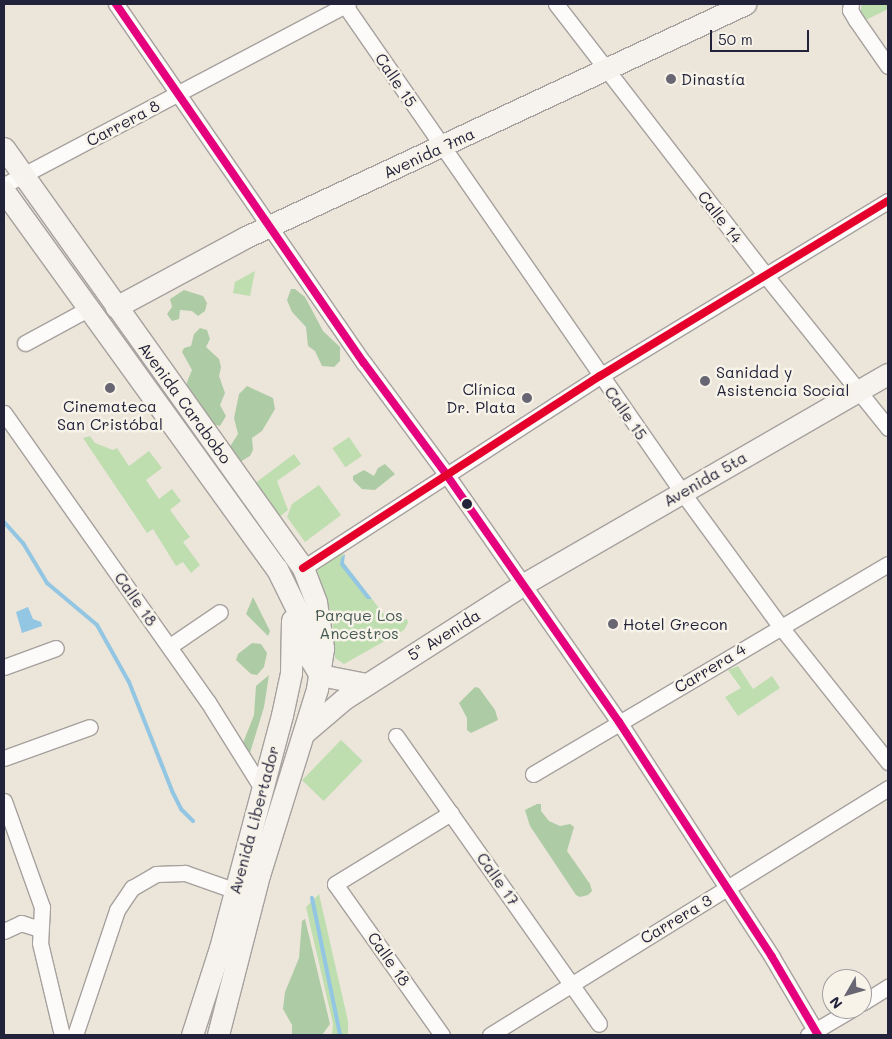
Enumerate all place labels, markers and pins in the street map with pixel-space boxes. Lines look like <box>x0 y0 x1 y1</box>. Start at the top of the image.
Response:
place label: Dinastía <box>681 69 746 89</box>
marker: Dinastía <box>665 73 677 85</box>
place label: Sanidad y Asistencia Social <box>716 362 850 400</box>
marker: Sanidad y Asistencia Social <box>698 374 712 388</box>
place label: Clínica Dr. Plata <box>446 379 516 417</box>
marker: Cinemateca San Cristóbal <box>104 382 116 394</box>
marker: Clínica Dr. Plata <box>520 391 534 405</box>
place label: Cinemateca San Cristóbal <box>57 396 163 434</box>
unlabelled marker <box>462 499 472 509</box>
place label: Hotel Grecon <box>623 614 728 634</box>
marker: Hotel Grecon <box>607 618 619 630</box>

